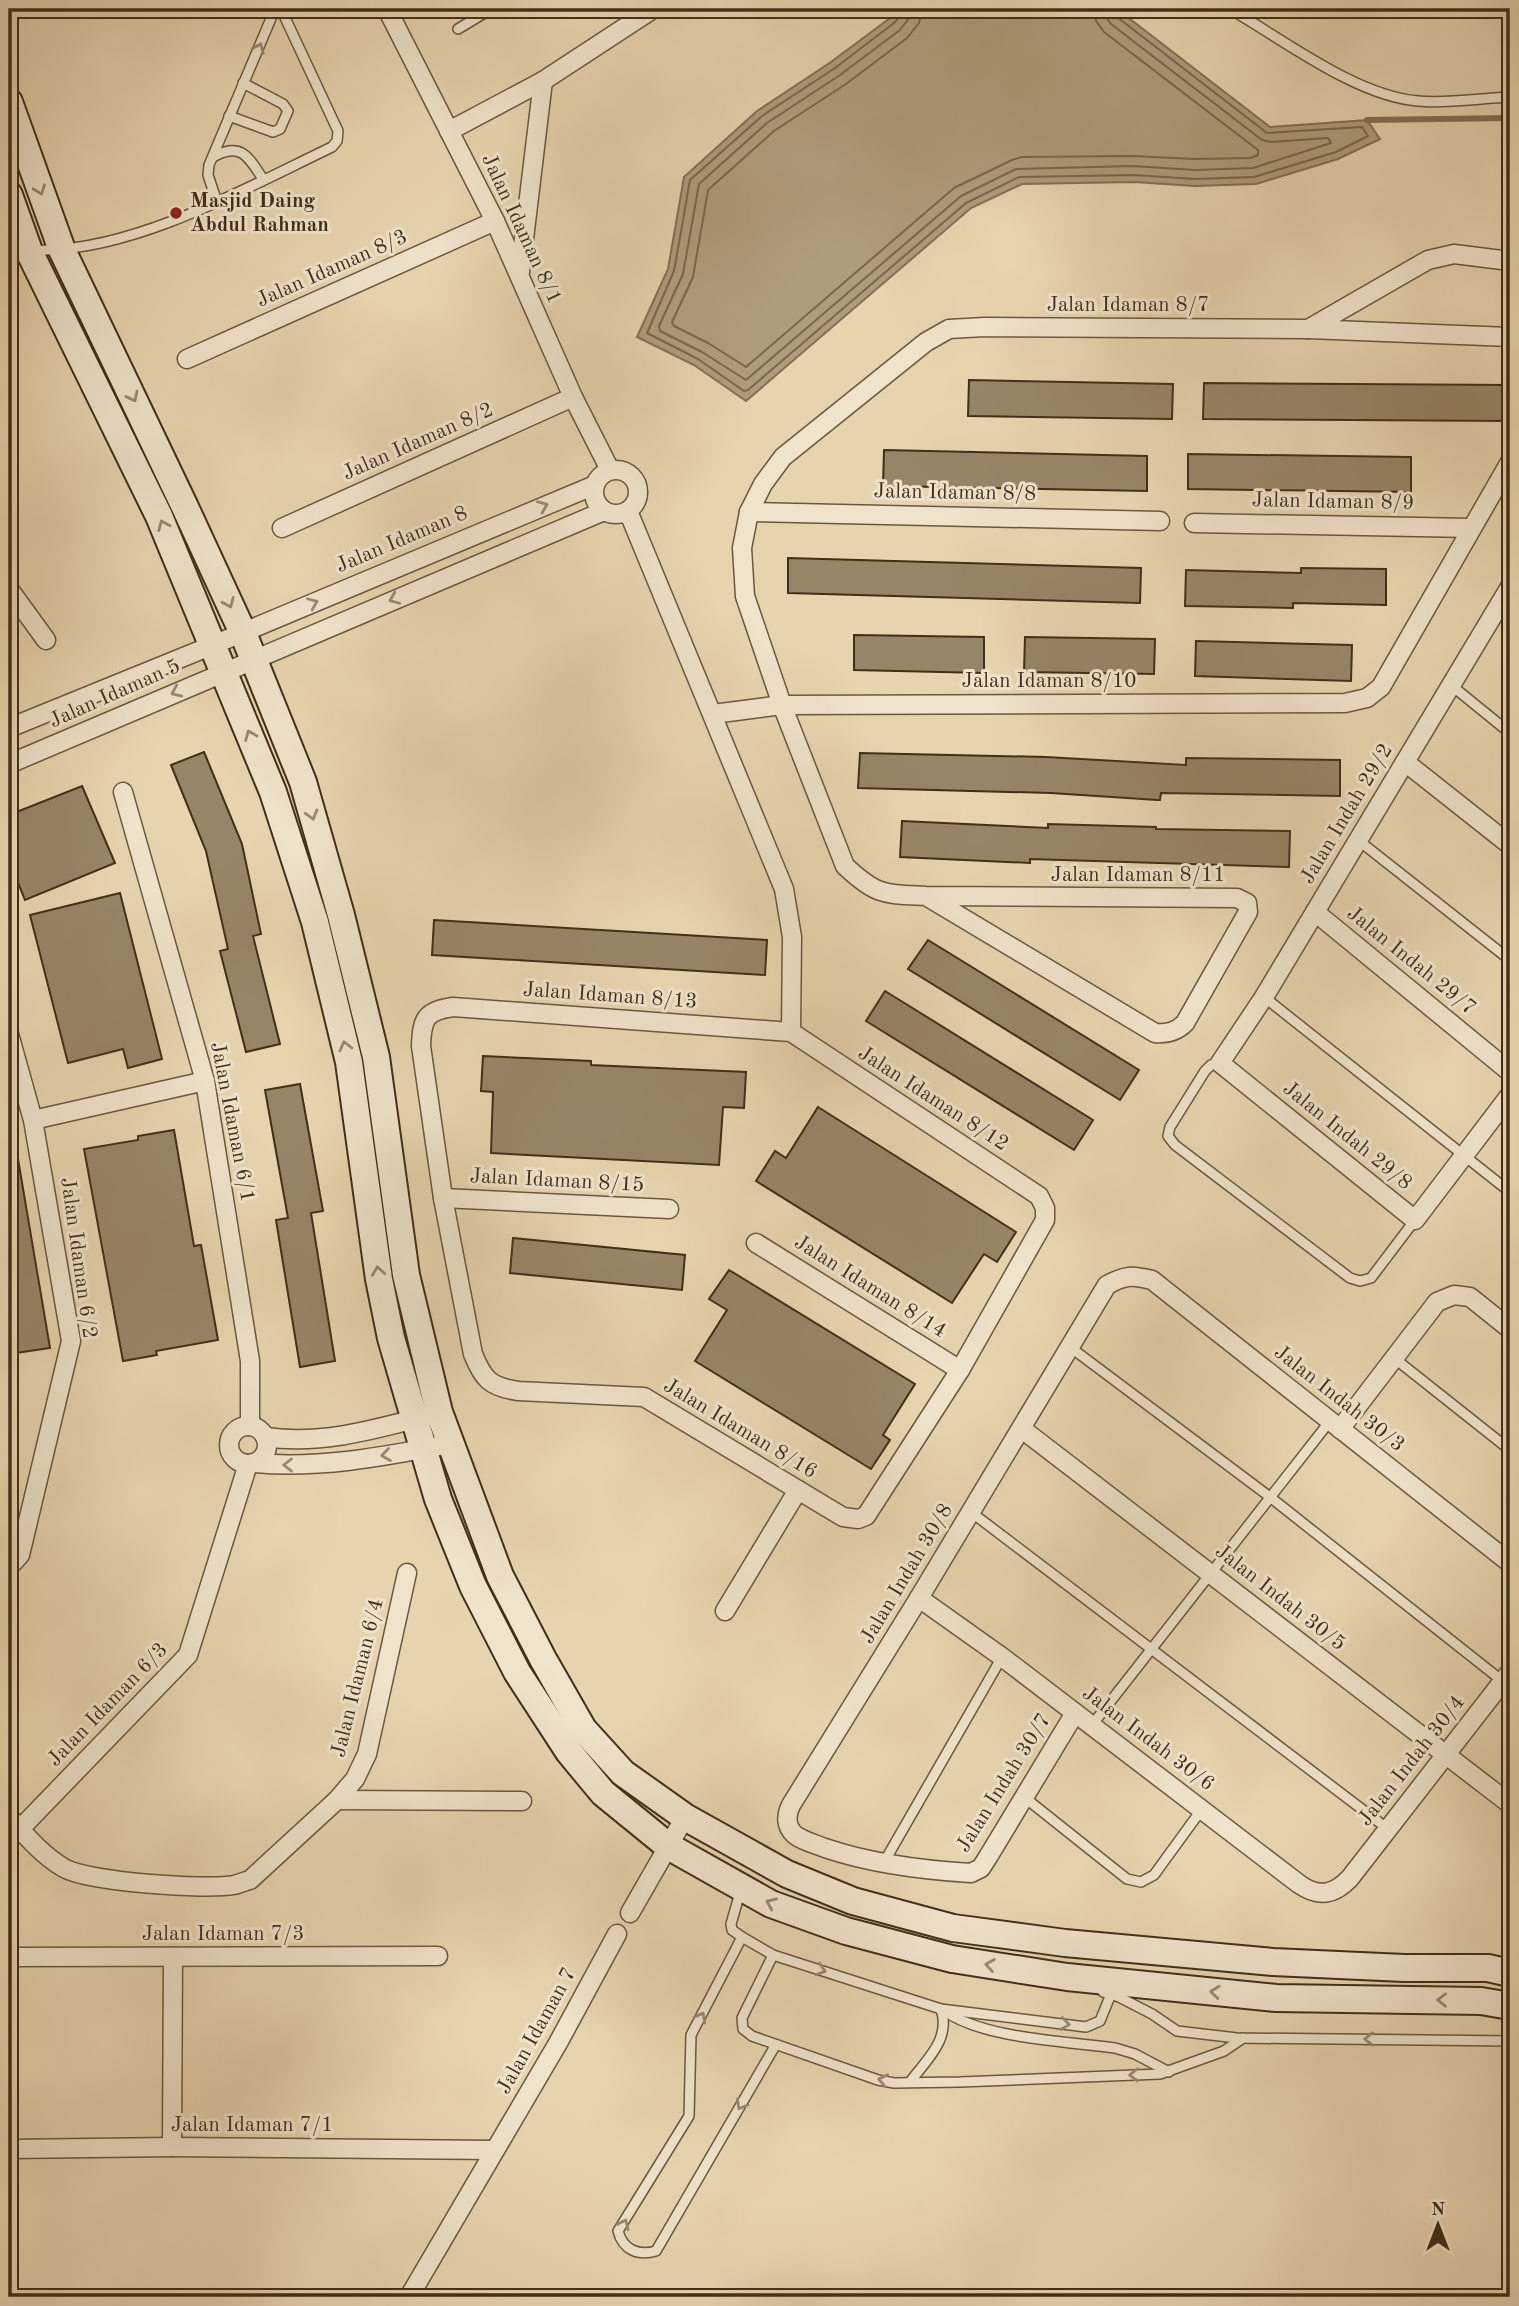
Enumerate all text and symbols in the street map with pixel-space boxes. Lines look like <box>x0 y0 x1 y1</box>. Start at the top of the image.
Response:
one-way arrow <box>251 42 265 55</box>
street label: Jalan Idaman 8/1 <box>477 151 565 307</box>
one-way arrow <box>32 183 46 195</box>
place label: Masjid Daing Abdul Rahman <box>190 191 329 236</box>
marker: Masjid Daing Abdul Rahman <box>168 205 184 221</box>
street label: Jalan Idaman 8/3 <box>253 226 411 312</box>
street label: Jalan Idaman 8/7 <box>1047 295 1209 316</box>
one-way arrow <box>124 390 138 402</box>
street label: Jalan Idaman 8/2 <box>339 399 497 485</box>
street label: Jalan Idaman 8/8 <box>873 481 1037 505</box>
street label: Jalan Idaman 8/9 <box>1251 490 1415 514</box>
one-way arrow <box>536 501 548 515</box>
street label: Jalan Idaman 8 <box>333 503 471 577</box>
one-way arrow <box>157 520 171 532</box>
one-way arrow <box>389 591 402 605</box>
one-way arrow <box>221 596 235 608</box>
one-way arrow <box>306 597 319 611</box>
street label: Jalan Idaman 5 <box>46 656 184 732</box>
street label: Jalan Idaman 8/10 <box>962 671 1136 692</box>
one-way arrow <box>171 684 183 698</box>
one-way arrow <box>244 730 258 742</box>
street label: Jalan Indah 29/2 <box>1297 740 1397 888</box>
one-way arrow <box>304 808 319 820</box>
street label: Jalan Idaman 8/11 <box>1051 865 1225 886</box>
street label: Jalan Indah 29/7 <box>1343 903 1479 1019</box>
street label: Jalan Idaman 8/13 <box>522 979 698 1013</box>
street label: Jalan Idaman 6/1 <box>206 1040 258 1204</box>
one-way arrow <box>339 1040 353 1052</box>
street label: Jalan Idaman 8/12 <box>854 1043 1012 1155</box>
street label: Jalan Indah 29/8 <box>1279 1078 1415 1194</box>
street label: Jalan Idaman 8/15 <box>469 1166 645 1196</box>
street label: Jalan Idaman 6/2 <box>56 1176 100 1340</box>
street label: Jalan Idaman 8/14 <box>790 1232 950 1342</box>
one-way arrow <box>370 1265 385 1277</box>
street label: Jalan Indah 30/3 <box>1270 1342 1408 1456</box>
street label: Jalan Idaman 8/16 <box>660 1375 820 1483</box>
one-way arrow <box>380 1447 392 1462</box>
one-way arrow <box>282 1457 293 1473</box>
street label: Jalan Indah 30/8 <box>857 1500 957 1648</box>
street label: Jalan Indah 30/5 <box>1211 1541 1349 1655</box>
street label: Jalan Idaman 6/4 <box>328 1597 388 1759</box>
street label: Jalan Idaman 6/3 <box>44 1639 172 1771</box>
street label: Jalan Indah 30/6 <box>1078 1683 1218 1795</box>
street label: Jalan Indah 30/4 <box>1355 1692 1469 1830</box>
street label: Jalan Indah 30/7 <box>953 1710 1055 1856</box>
one-way arrow <box>766 1897 778 1911</box>
street label: Jalan Idaman 7/3 <box>142 1924 304 1945</box>
one-way arrow <box>984 1958 995 1973</box>
one-way arrow <box>814 1962 826 1976</box>
street label: Jalan Idaman 7 <box>494 1964 580 2098</box>
one-way arrow <box>1210 1985 1221 2000</box>
one-way arrow <box>1437 1992 1447 2008</box>
one-way arrow <box>692 2012 706 2024</box>
one-way arrow <box>1060 2017 1071 2032</box>
one-way arrow <box>1363 2031 1374 2046</box>
one-way arrow <box>1128 2068 1139 2083</box>
one-way arrow <box>877 2074 889 2089</box>
one-way arrow <box>736 2097 749 2110</box>
street label: Jalan Idaman 7/1 <box>171 2115 333 2136</box>
north arrow <box>1404 2190 1474 2260</box>
text: N <box>1431 2201 1446 2220</box>
one-way arrow <box>616 2219 630 2231</box>

